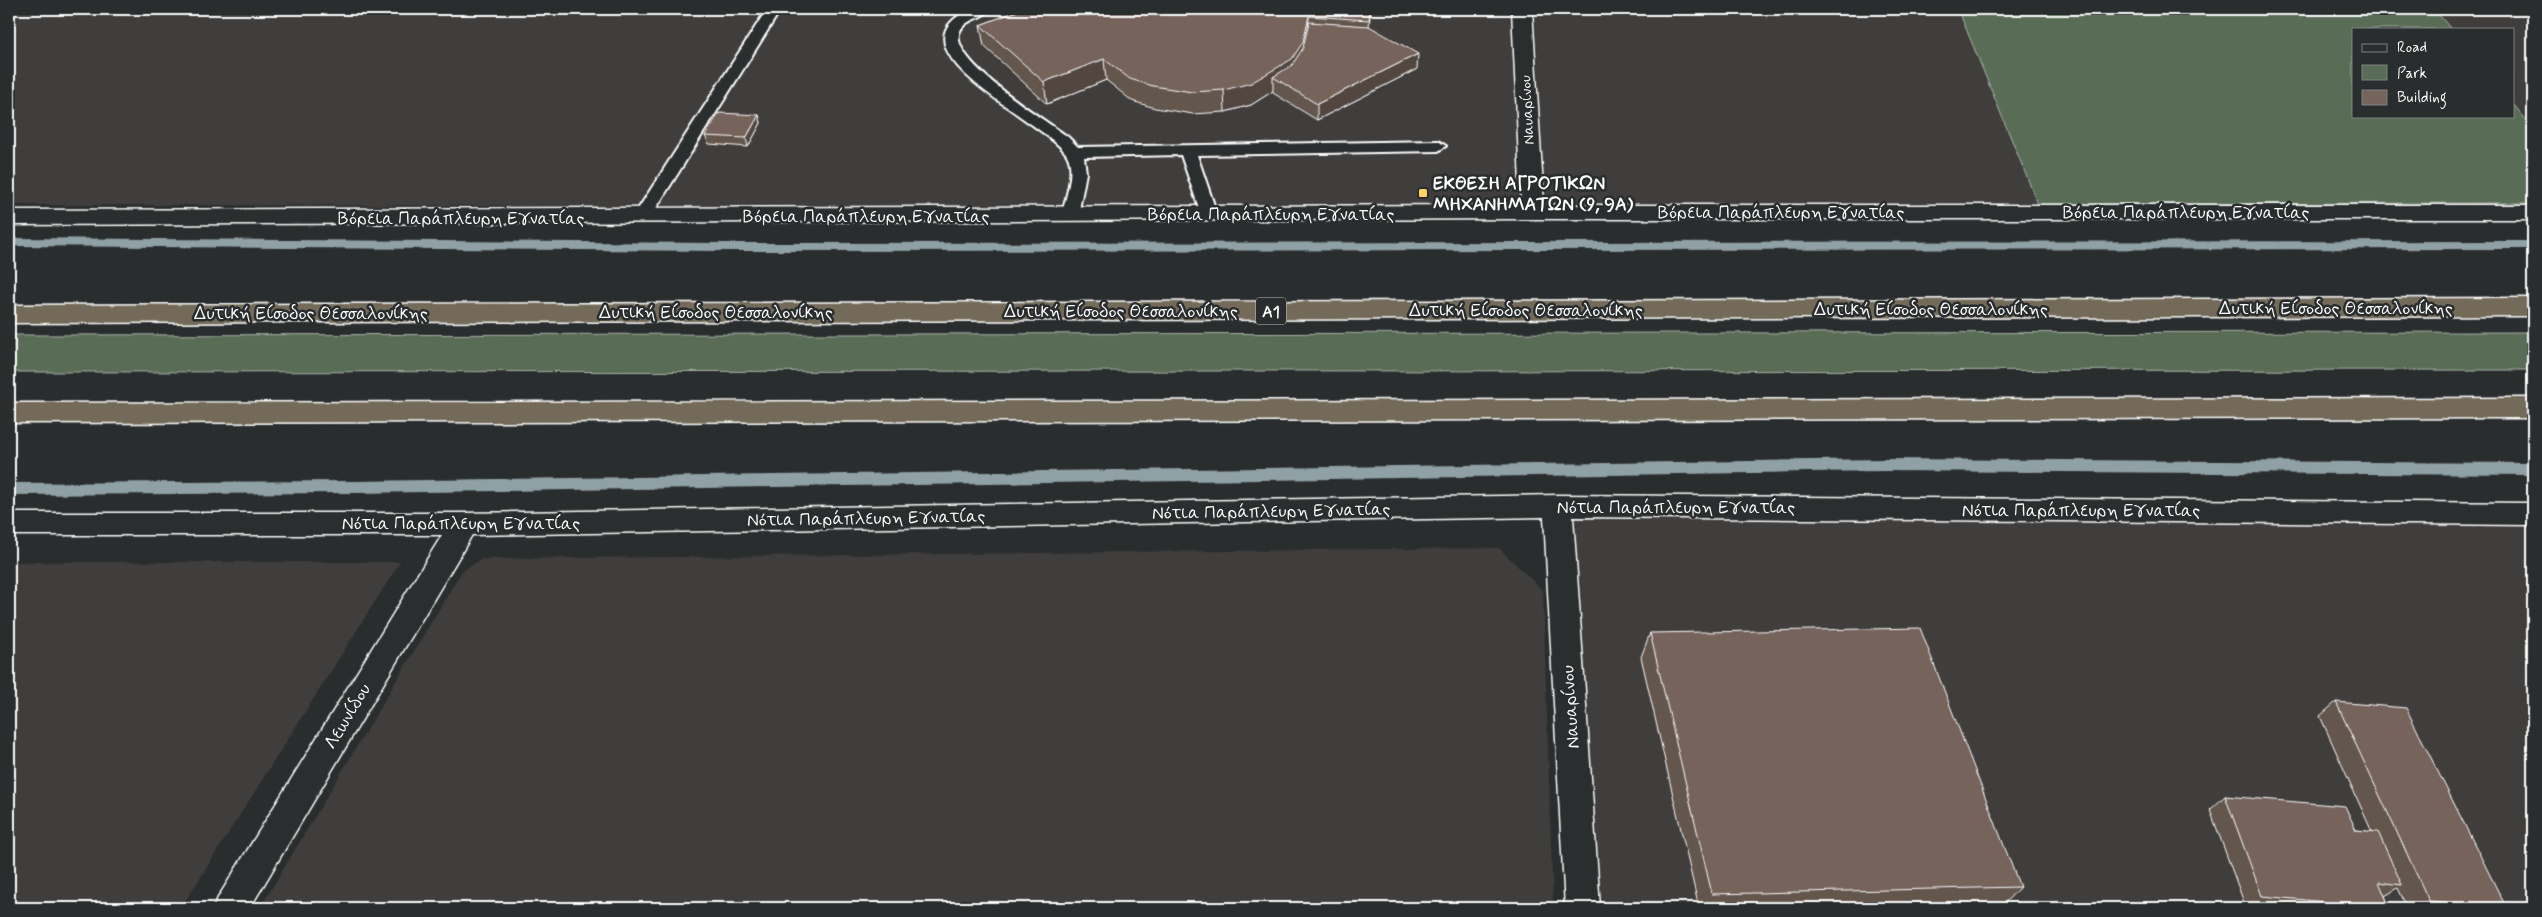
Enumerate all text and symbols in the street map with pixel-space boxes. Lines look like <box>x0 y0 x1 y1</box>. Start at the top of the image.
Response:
legend <box>2352 28 2514 118</box>
text: Road <box>2397 38 2427 58</box>
text: Park <box>2397 64 2427 84</box>
street label: Ναυαρίνου <box>1516 74 1540 145</box>
text: Building <box>2397 88 2447 109</box>
place label: ΕΚΘΕΣΗ ΑΓΡΟΤΙΚΩΝ ΜΗΧΑΝΗΜΑΤΩΝ (9, 9Α) <box>1433 172 1634 217</box>
marker: ΕΚΘΕΣΗ ΑΓΡΟΤΙΚΩΝ ΜΗΧΑΝΗΜΑΤΩΝ (9, 9Α) <box>1417 187 1429 199</box>
street label: Βόρεια Παράπλευρη Εγνατίας <box>1658 201 1904 225</box>
street label: Βόρεια Παράπλευρη Εγνατίας <box>2063 201 2309 225</box>
street label: Βόρεια Παράπλευρη Εγνατίας <box>1148 203 1394 227</box>
street label: Βόρεια Παράπλευρη Εγνατίας <box>743 205 989 229</box>
street label: Βόρεια Παράπλευρη Εγνατίας <box>338 207 584 231</box>
street label: Δυτική Είσοδος Θεσσαλονίκης <box>2219 297 2453 321</box>
road number: Α1 <box>1256 298 1286 324</box>
street label: Δυτική Είσοδος Θεσσαλονίκης <box>1814 298 2048 322</box>
street label: Δυτική Είσοδος Θεσσαλονίκης <box>1409 299 1643 323</box>
street label: Δυτική Είσοδος Θεσσαλονίκης <box>1004 300 1238 324</box>
street label: Δυτική Είσοδος Θεσσαλονίκης <box>599 301 833 325</box>
street label: Δυτική Είσοδος Θεσσαλονίκης <box>194 302 428 326</box>
street label: Νότια Παράπλευρη Εγνατίας <box>1557 496 1795 520</box>
street label: Νότια Παράπλευρη Εγνατίας <box>1152 498 1391 526</box>
street label: Νότια Παράπλευρη Εγνατίας <box>1962 499 2200 523</box>
street label: Νότια Παράπλευρη Εγνατίας <box>747 505 986 533</box>
street label: Νότια Παράπλευρη Εγνατίας <box>342 512 580 536</box>
street label: Ναυαρίνου <box>1556 664 1586 749</box>
street label: Λεωνίδου <box>319 679 377 754</box>

